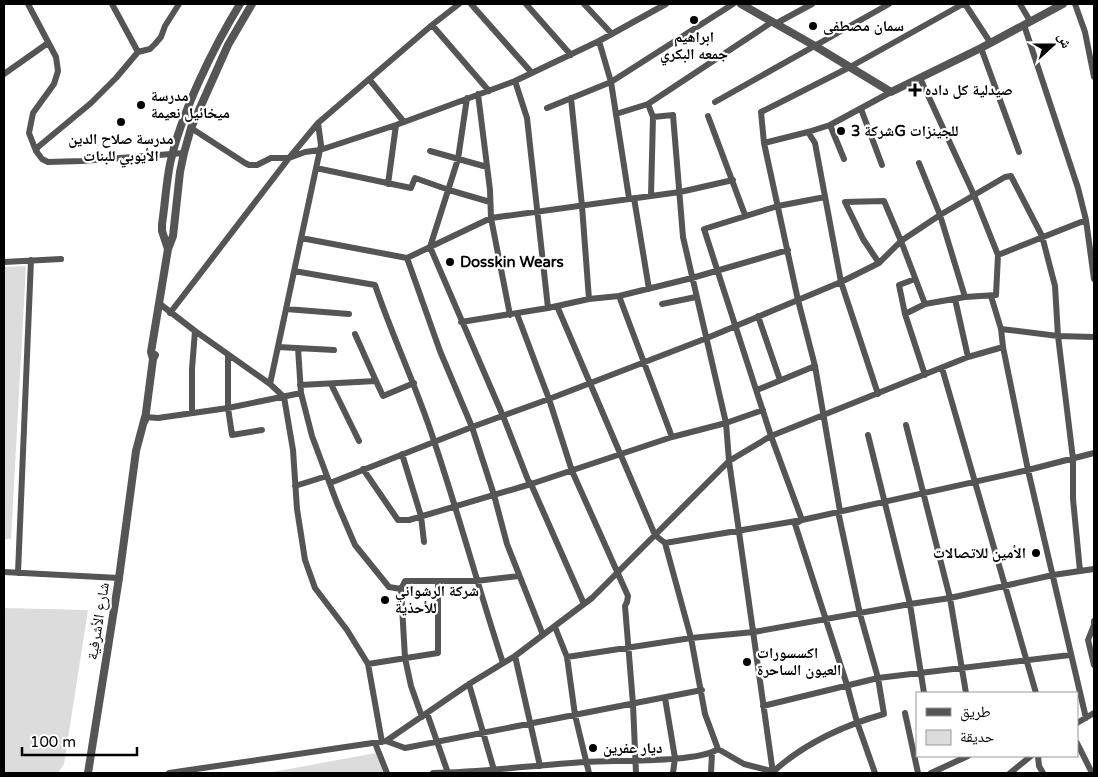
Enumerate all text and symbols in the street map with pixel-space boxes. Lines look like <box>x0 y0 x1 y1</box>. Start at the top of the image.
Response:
marker: ابراهيم جمعه البكري <box>688 14 700 26</box>
place label: سمان مصطفى <box>823 17 904 35</box>
marker: سمان مصطفى <box>807 20 819 32</box>
north arrow <box>1028 20 1078 70</box>
place label: ابراهيم جمعه البكري <box>660 28 728 66</box>
text: ش <box>1054 31 1075 51</box>
place label: صيدلية كل داده <box>925 81 1013 99</box>
marker: صيدلية كل داده <box>909 84 921 96</box>
place label: مدرسة ميخائيل نعيمة <box>151 87 230 122</box>
marker: مدرسة ميخائيل نعيمة <box>135 99 147 111</box>
marker: مدرسة صلاح الدين الأيوبي للبنات <box>115 116 127 128</box>
place label: شركة 3G للجينزات <box>851 122 959 140</box>
marker: شركة 3G للجينزات <box>835 125 847 137</box>
place label: مدرسة صلاح الدين الأيوبي للبنات <box>68 130 174 168</box>
place label: Dosskin Wears <box>460 253 564 271</box>
marker: Dosskin Wears <box>444 256 456 268</box>
place label: الأمين للاتصالات <box>933 544 1026 562</box>
marker: الأمين للاتصالات <box>1030 547 1042 559</box>
street label: شارع الأشرفية <box>83 581 114 661</box>
place label: شركة الرشواني للأحذية <box>395 582 479 617</box>
marker: شركة الرشواني للأحذية <box>379 594 391 606</box>
place label: اكسسورات العيون الساحرة <box>757 644 841 679</box>
marker: اكسسورات العيون الساحرة <box>741 656 753 668</box>
legend <box>916 692 1078 757</box>
text: طريق <box>960 703 991 722</box>
scale bar <box>22 724 138 756</box>
text: حديقة <box>960 728 995 746</box>
text: 100 m <box>30 733 76 751</box>
place label: ديار عفرين <box>603 739 663 757</box>
marker: ديار عفرين <box>587 742 599 754</box>

